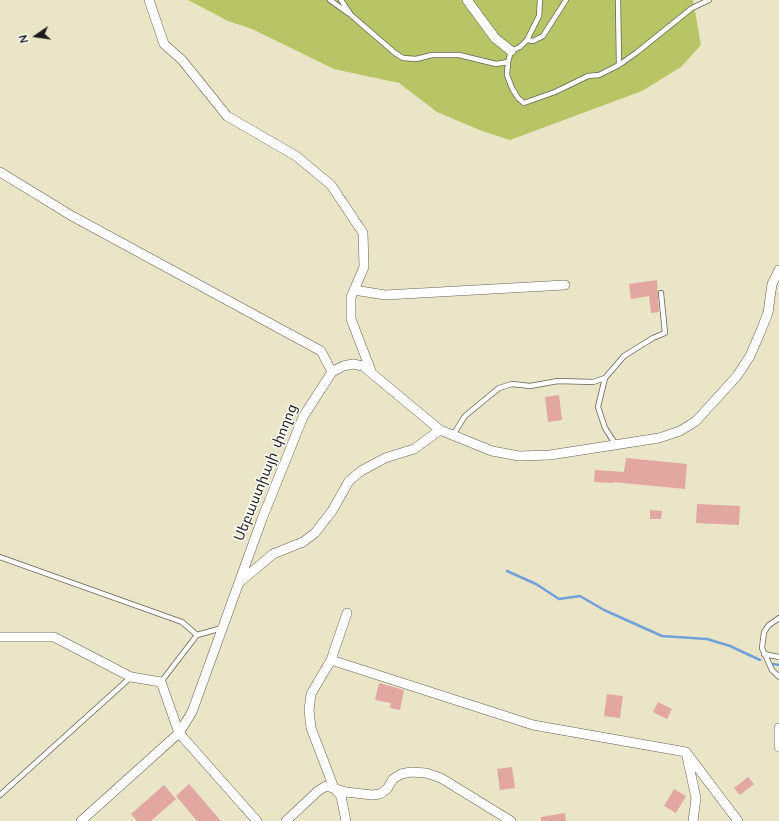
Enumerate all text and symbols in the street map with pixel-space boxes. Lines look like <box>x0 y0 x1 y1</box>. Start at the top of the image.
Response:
north arrow <box>16 16 56 56</box>
text: N <box>16 34 32 44</box>
street label: Սեբաստիայի փողոց <box>232 402 302 544</box>

